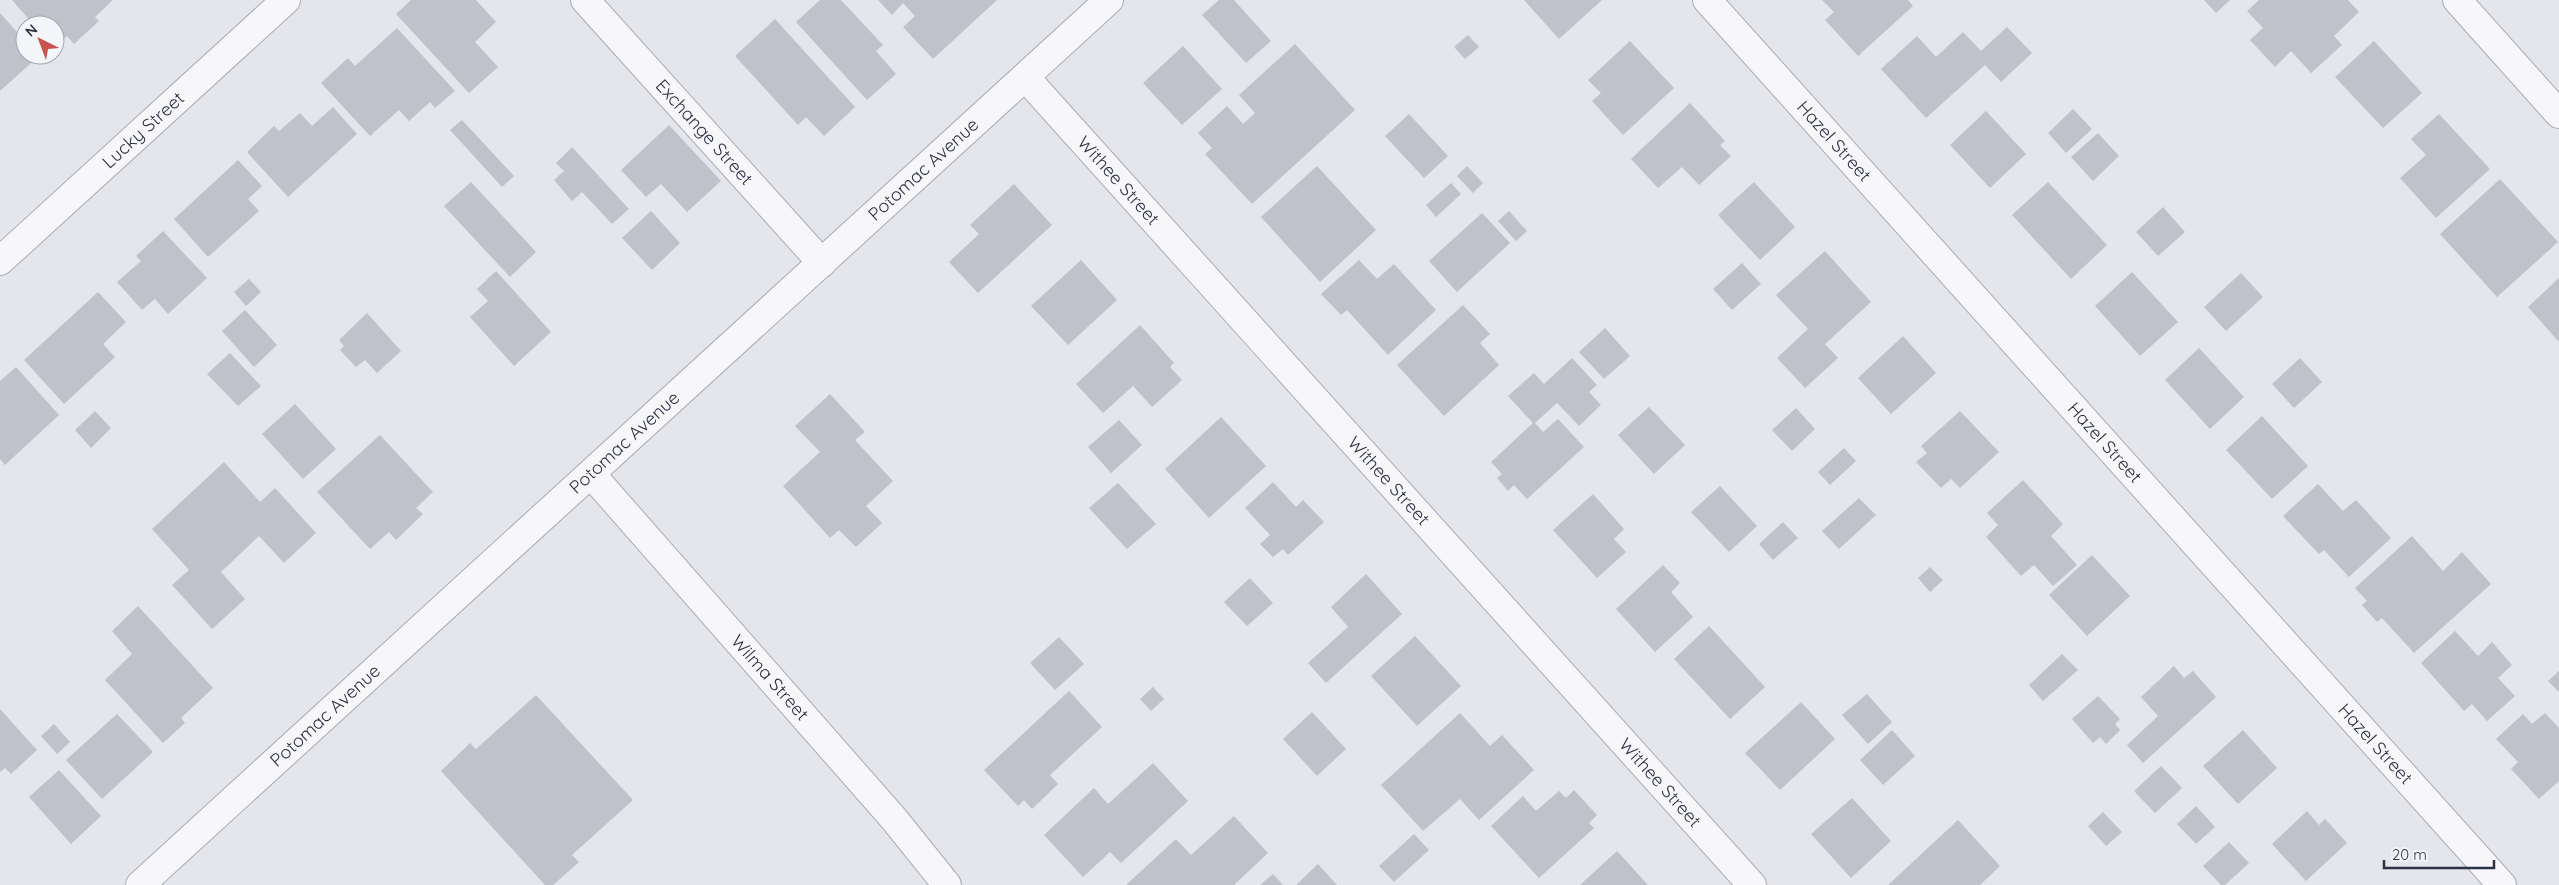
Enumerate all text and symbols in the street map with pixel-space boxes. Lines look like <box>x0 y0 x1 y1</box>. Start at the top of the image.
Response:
north arrow <box>15 15 65 65</box>
text: N <box>21 20 41 40</box>
street label: Exchange Street <box>651 74 758 190</box>
street label: Lucky Street <box>97 87 189 173</box>
street label: Hazel Street <box>1792 96 1877 186</box>
street label: Potomac Avenue <box>863 113 983 225</box>
street label: Withee Street <box>1073 131 1165 230</box>
street label: Potomac Avenue <box>564 386 684 498</box>
street label: Hazel Street <box>2063 397 2147 487</box>
street label: Withee Street <box>1343 431 1435 530</box>
street label: Wilma Street <box>726 630 814 725</box>
street label: Potomac Avenue <box>265 659 385 772</box>
street label: Hazel Street <box>2333 698 2418 789</box>
street label: Withee Street <box>1614 733 1706 832</box>
scale bar <box>2384 838 2494 870</box>
text: 20 m <box>2392 845 2427 864</box>

